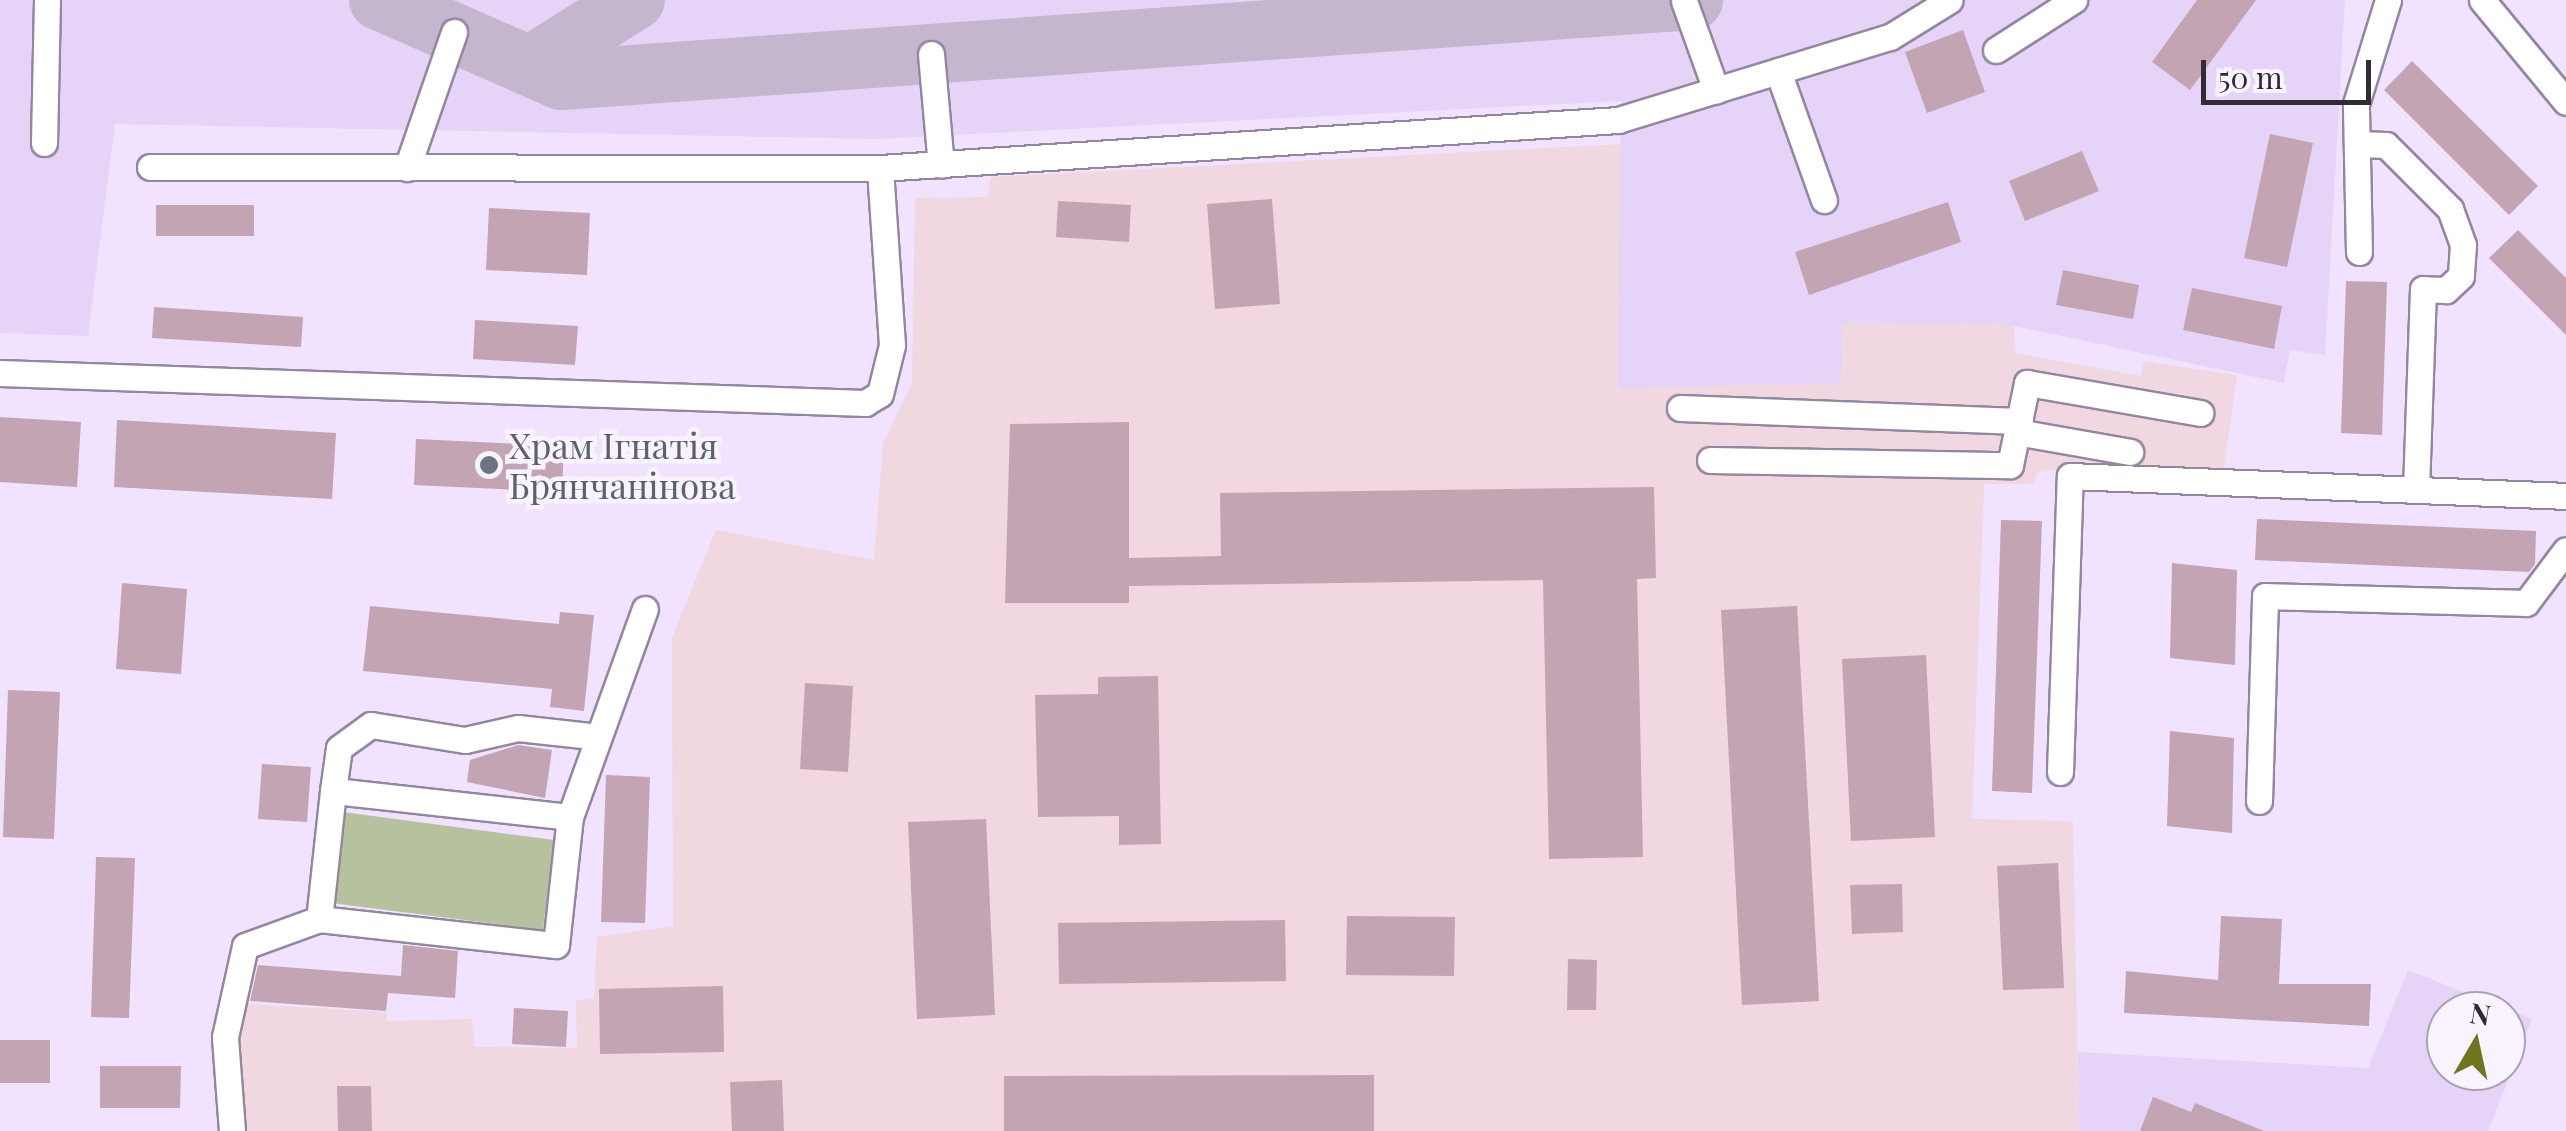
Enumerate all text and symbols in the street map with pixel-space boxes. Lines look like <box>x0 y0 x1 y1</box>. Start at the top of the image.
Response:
scale bar <box>2206 40 2376 102</box>
text: 50 m <box>2218 57 2283 97</box>
place label: Храм Ігнатія Брянчанінова <box>509 424 736 506</box>
marker: Храм Ігнатія Брянчанінова <box>478 454 500 476</box>
north arrow <box>2426 991 2526 1091</box>
text: N <box>2468 993 2493 1033</box>

